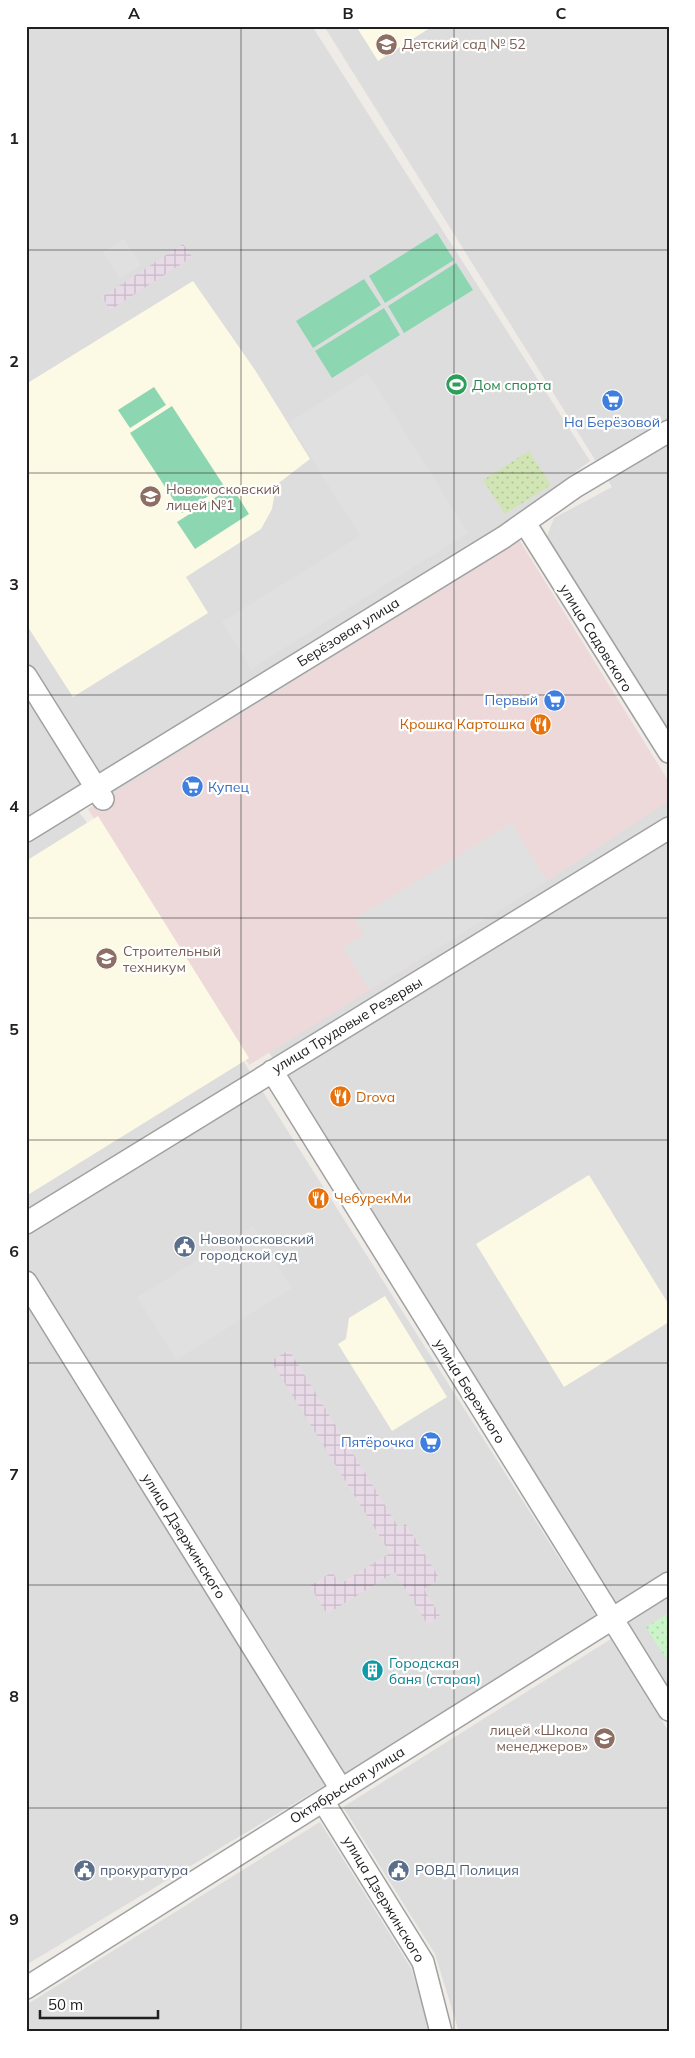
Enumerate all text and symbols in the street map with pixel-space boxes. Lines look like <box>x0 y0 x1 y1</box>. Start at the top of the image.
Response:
text: A <box>128 3 140 23</box>
text: B <box>342 3 354 23</box>
text: C <box>556 3 567 23</box>
school or university icon: Детский сад № 52 <box>374 32 398 56</box>
place label: Детский сад № 52 <box>402 35 526 53</box>
text: 1 <box>9 128 19 148</box>
text: 2 <box>9 351 19 371</box>
sports icon: Дом спорта <box>444 373 468 397</box>
place label: Дом спорта <box>472 376 551 394</box>
supermarket icon: На Берёзовой <box>600 388 624 412</box>
place label: На Берёзовой <box>564 413 660 431</box>
place label: Новомосковский лицей №1 <box>166 480 280 514</box>
school or university icon: Новомосковский лицей №1 <box>138 485 162 509</box>
text: 3 <box>9 574 19 594</box>
street label: улица Садовского <box>556 581 636 695</box>
street label: Берёзовая улица <box>294 593 402 671</box>
supermarket icon: Первый <box>542 688 566 712</box>
place label: Первый <box>484 691 538 709</box>
restaurant icon: Крошка Картошка <box>529 712 553 736</box>
place label: Крошка Картошка <box>400 715 525 733</box>
supermarket icon: Купец <box>180 775 204 799</box>
place label: Купец <box>208 778 250 796</box>
text: 4 <box>9 796 19 816</box>
place label: Строительный техникум <box>123 942 221 976</box>
school or university icon: Строительный техникум <box>95 947 119 971</box>
street label: улица Трудовые Резервы <box>269 973 425 1077</box>
text: 5 <box>9 1019 19 1039</box>
restaurant icon: Drova <box>328 1085 352 1109</box>
place label: Drova <box>356 1088 395 1106</box>
restaurant icon: ЧебурекМи <box>306 1186 330 1210</box>
place label: ЧебурекМи <box>334 1189 411 1207</box>
place label: Новомосковский городской суд <box>200 1230 314 1264</box>
public building icon: Новомосковский городской суд <box>172 1235 196 1259</box>
text: 6 <box>9 1241 19 1261</box>
street label: улица Бережного <box>431 1335 509 1447</box>
supermarket icon: Пятёрочка <box>418 1430 442 1454</box>
place label: Пятёрочка <box>341 1433 414 1451</box>
text: 7 <box>9 1464 19 1484</box>
street label: улица Дзержинского <box>138 1470 230 1602</box>
place label: Городская баня (старая) <box>389 1654 481 1688</box>
building icon: Городская баня (старая) <box>361 1659 385 1683</box>
text: 8 <box>9 1686 19 1706</box>
place label: лицей «Школа менеджеров» <box>489 1721 588 1755</box>
school or university icon: лицей «Школа менеджеров» <box>592 1726 616 1750</box>
street label: Октябрьская улица <box>286 1742 408 1828</box>
street label: улица Дзержинского <box>339 1833 429 1965</box>
public building icon: прокуратура <box>72 1858 96 1882</box>
public building icon: РОВД Полиция <box>387 1858 411 1882</box>
place label: прокуратура <box>100 1861 188 1879</box>
place label: РОВД Полиция <box>415 1861 519 1879</box>
text: 9 <box>9 1909 19 1929</box>
scale bar <box>40 1988 158 2020</box>
text: 50 m <box>48 1995 83 2014</box>

